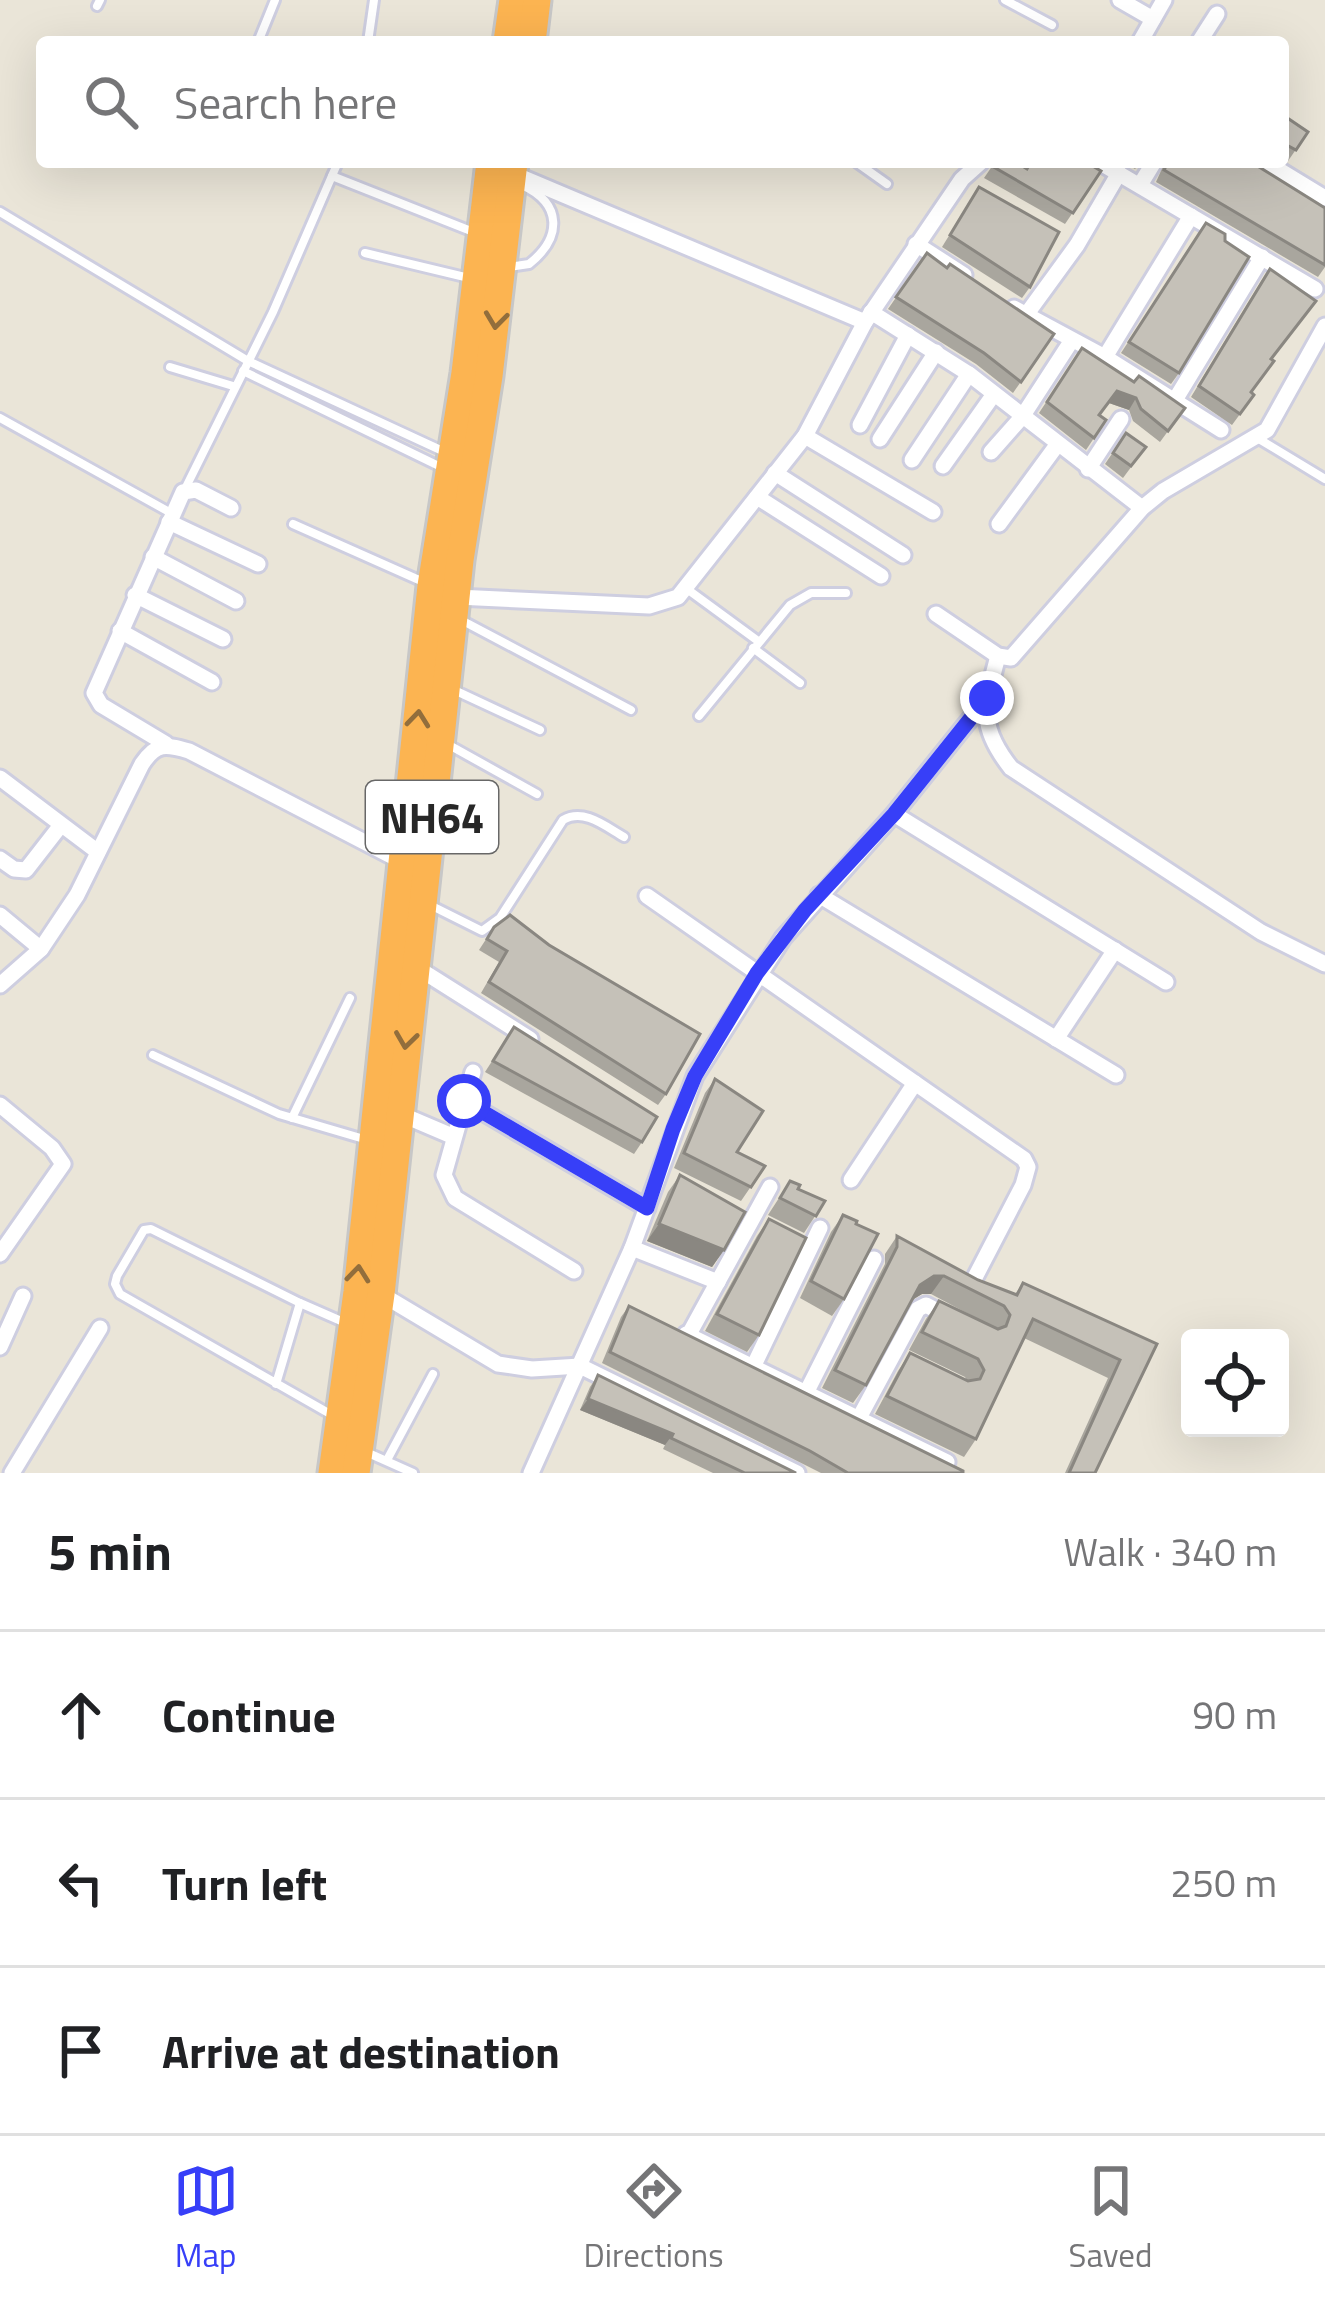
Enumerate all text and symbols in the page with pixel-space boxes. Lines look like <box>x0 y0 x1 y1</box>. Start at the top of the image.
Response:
search box <box>36 36 1289 168</box>
text: Search here <box>174 68 397 136</box>
icon: search <box>78 69 144 135</box>
one-way arrow <box>483 310 509 330</box>
route end <box>960 671 1014 725</box>
one-way arrow <box>405 709 431 729</box>
road number: NH64 <box>366 781 498 853</box>
one-way arrow <box>394 1030 420 1050</box>
route start <box>437 1074 491 1128</box>
one-way arrow <box>345 1264 370 1283</box>
map controls <box>1181 1329 1289 1437</box>
button: locate <box>1181 1329 1289 1437</box>
text: 5 min <box>48 1512 172 1590</box>
text: Walk · 340 m <box>1063 1522 1277 1581</box>
text: Continue <box>162 1681 336 1749</box>
icon: ahead <box>48 1682 114 1748</box>
text: 90 m <box>1192 1685 1277 1744</box>
text: Turn left <box>162 1849 327 1917</box>
icon: left <box>48 1850 114 1916</box>
text: 250 m <box>1170 1853 1277 1912</box>
text: Arrive at destination <box>162 2017 560 2085</box>
icon: arrive <box>48 2018 114 2084</box>
tab: Map <box>173 2158 239 2280</box>
tab: Directions <box>584 2158 724 2280</box>
tab: Saved <box>1069 2158 1152 2280</box>

